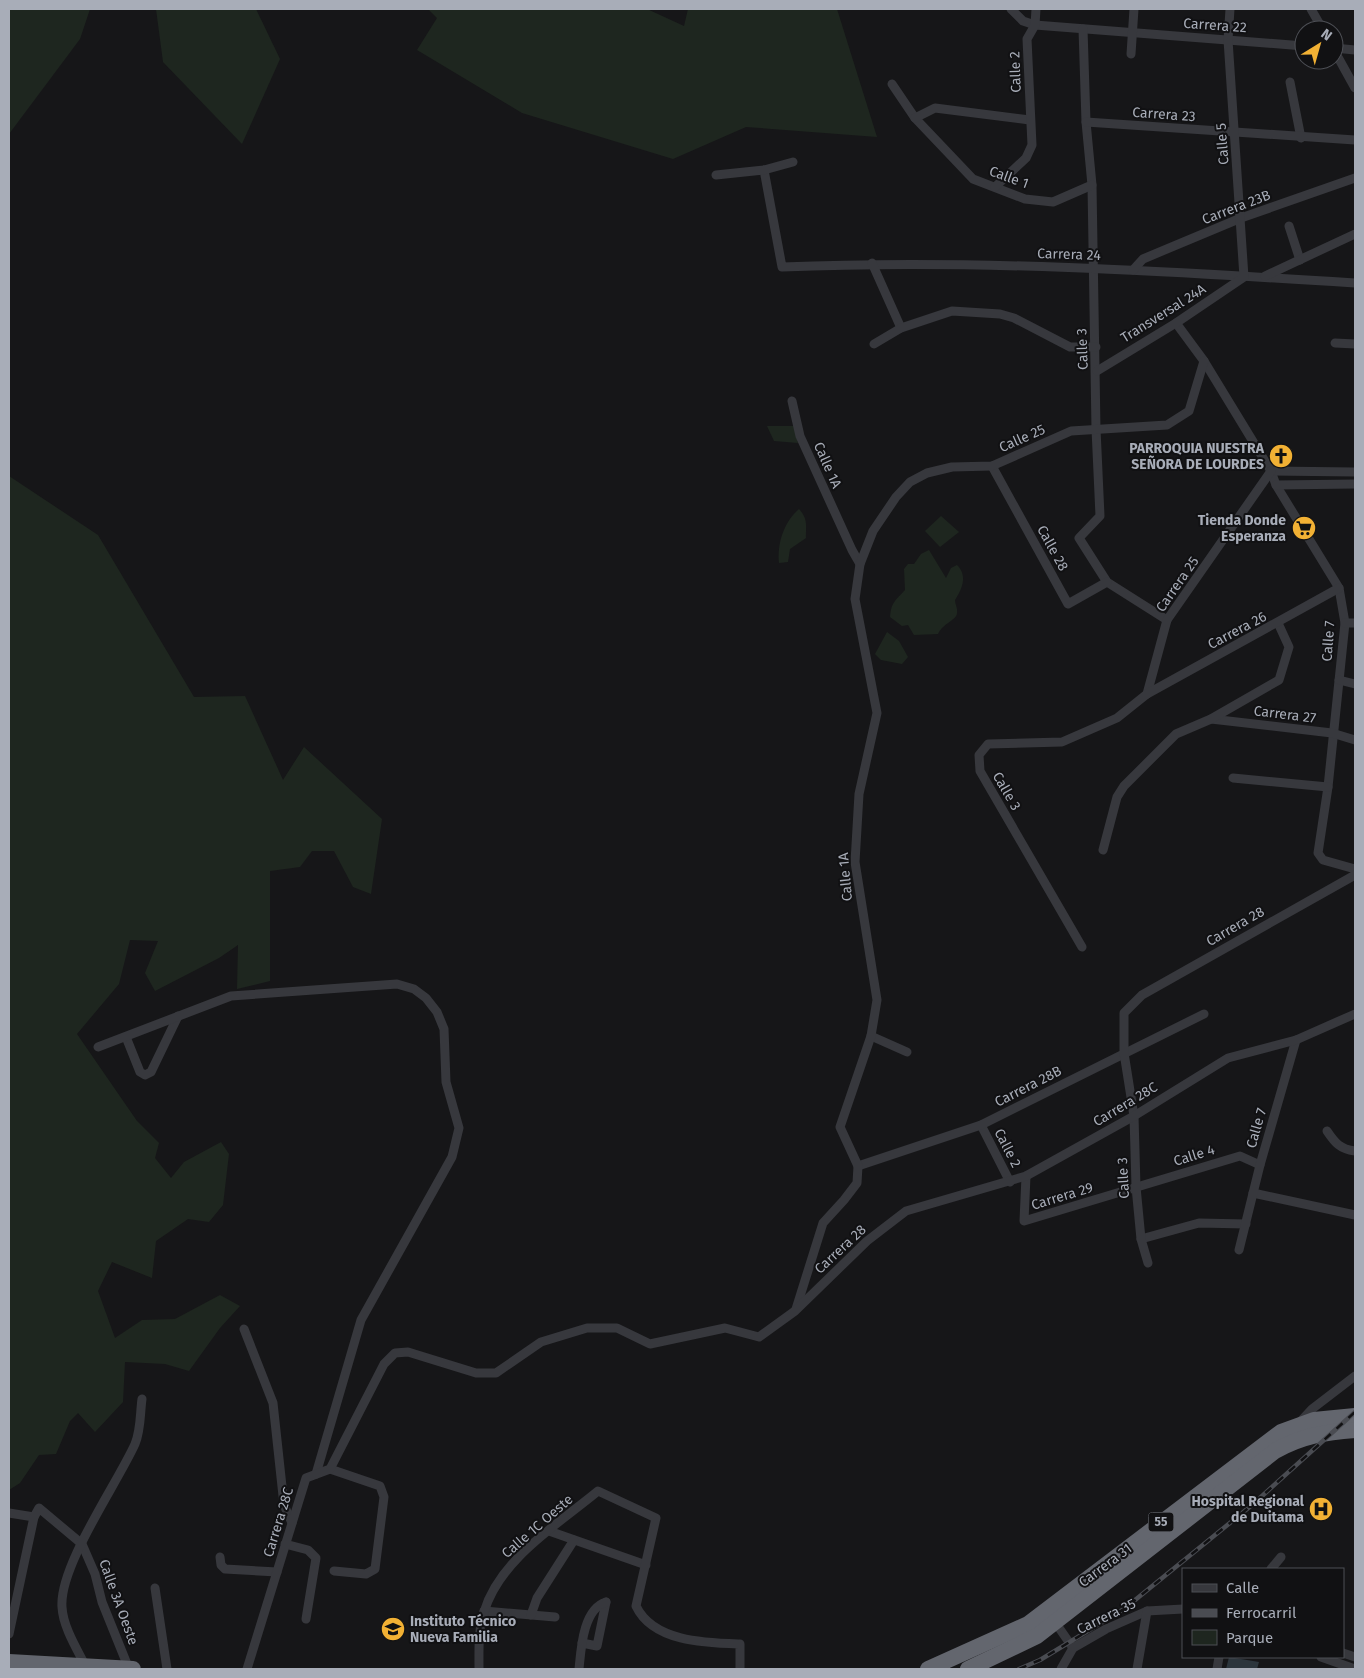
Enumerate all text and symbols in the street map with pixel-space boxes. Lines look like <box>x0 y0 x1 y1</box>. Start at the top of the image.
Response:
street label: Carrera 22 <box>1183 15 1247 36</box>
north arrow <box>1294 20 1344 70</box>
text: N <box>1318 25 1335 45</box>
street label: Calle 2 <box>1006 51 1025 93</box>
street label: Carrera 23 <box>1132 104 1196 125</box>
street label: Calle 5 <box>1213 123 1232 165</box>
street label: Calle 1 <box>987 163 1031 192</box>
street label: Carrera 23B <box>1200 187 1273 228</box>
street label: Carrera 24 <box>1037 245 1102 264</box>
street label: Transversal 24A <box>1118 280 1209 346</box>
street label: Calle 3 <box>1073 328 1092 370</box>
street label: Calle 25 <box>997 421 1048 456</box>
street label: Calle 1A <box>810 439 845 491</box>
place label: PARROQUIA NUESTRA SEÑORA DE LOURDES <box>1129 440 1265 473</box>
church icon: PARROQUIA NUESTRA SEÑORA DE LOURDES <box>1268 443 1294 469</box>
place label: Tienda Donde Esperanza <box>1198 512 1286 545</box>
supermarket icon: Tienda Donde Esperanza <box>1291 515 1317 541</box>
street label: Calle 28 <box>1033 523 1072 574</box>
street label: Carrera 25 <box>1152 553 1203 615</box>
street label: Carrera 26 <box>1205 608 1269 653</box>
street label: Calle 7 <box>1319 620 1338 662</box>
street label: Carrera 27 <box>1253 702 1317 727</box>
street label: Calle 3 <box>989 769 1024 814</box>
street label: Calle 1A <box>835 852 856 902</box>
street label: Carrera 28 <box>1203 903 1268 950</box>
street label: Carrera 28B <box>992 1062 1064 1111</box>
street label: Carrera 28C <box>1090 1079 1161 1130</box>
street label: Calle 7 <box>1243 1106 1270 1150</box>
street label: Calle 2 <box>991 1126 1025 1171</box>
street label: Calle 4 <box>1172 1141 1217 1170</box>
street label: Calle 3 <box>1114 1157 1133 1199</box>
street label: Carrera 29 <box>1029 1179 1095 1214</box>
street label: Carrera 28 <box>811 1221 870 1277</box>
street label: Carrera 28C <box>260 1485 297 1559</box>
street label: Calle 1C Oeste <box>498 1491 576 1562</box>
place label: Hospital Regional de Duitama <box>1191 1493 1305 1526</box>
hospital icon: Hospital Regional de Duitama <box>1308 1496 1334 1522</box>
road number: 55 <box>1148 1512 1174 1531</box>
street label: Carrera 31 <box>1075 1540 1135 1591</box>
street label: Calle 3A Oeste <box>95 1557 142 1647</box>
legend <box>1182 1568 1344 1658</box>
text: Calle <box>1226 1579 1259 1597</box>
street label: Carrera 35 <box>1074 1595 1139 1638</box>
text: Ferrocarril <box>1226 1604 1297 1622</box>
place label: Instituto Técnico Nueva Familia <box>410 1613 516 1646</box>
school or university icon: Instituto Técnico Nueva Familia <box>380 1616 406 1642</box>
text: Parque <box>1226 1629 1273 1647</box>

